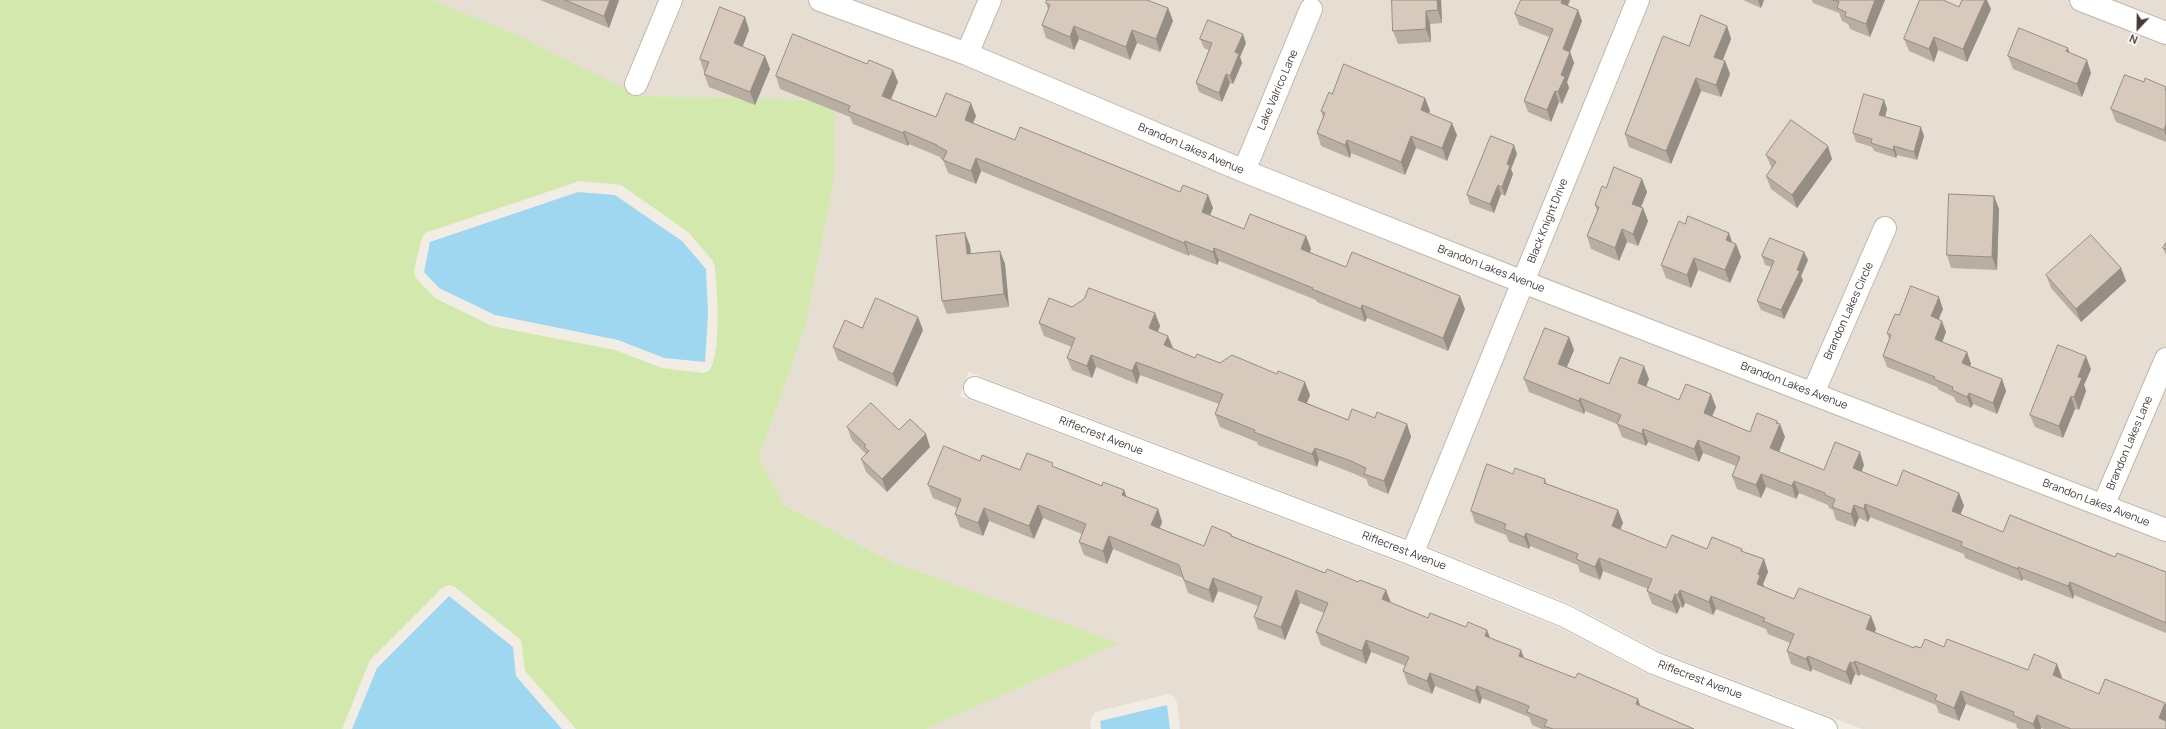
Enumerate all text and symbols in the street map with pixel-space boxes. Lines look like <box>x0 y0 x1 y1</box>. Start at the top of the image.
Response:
north arrow <box>2118 8 2158 48</box>
text: N <box>2127 31 2140 48</box>
street label: Lake Valrico Lane <box>1255 48 1301 132</box>
street label: Brandon Lakes Avenue <box>1136 121 1246 177</box>
street label: Black Knight Drive <box>1525 177 1571 265</box>
street label: Brandon Lakes Avenue <box>1435 242 1547 296</box>
street label: Brandon Lakes Circle <box>1822 260 1876 362</box>
street label: Brandon Lakes Avenue <box>1738 359 1850 413</box>
street label: Brandon Lakes Lane <box>2104 394 2156 492</box>
street label: Riflecrest Avenue <box>1057 414 1145 458</box>
street label: Brandon Lakes Avenue <box>2040 476 2152 530</box>
street label: Riflecrest Avenue <box>1360 529 1448 573</box>
street label: Riflecrest Avenue <box>1656 658 1744 702</box>

